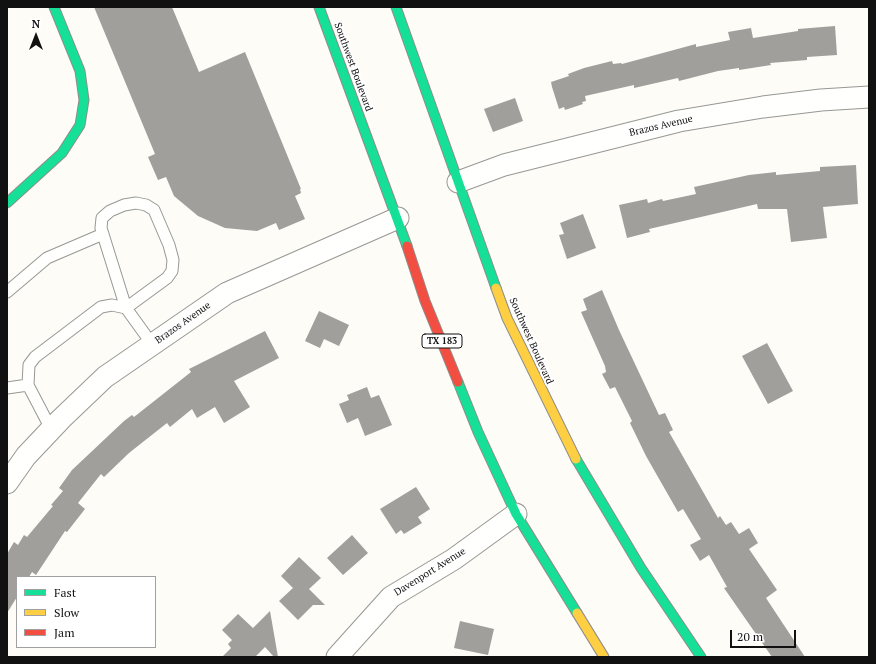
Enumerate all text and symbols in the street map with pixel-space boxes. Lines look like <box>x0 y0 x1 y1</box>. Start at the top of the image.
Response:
north arrow <box>16 16 56 56</box>
text: N <box>32 17 40 31</box>
street label: Southwest Boulevard <box>331 21 375 113</box>
street label: Brazos Avenue <box>628 113 694 139</box>
street label: Southwest Boulevard <box>506 296 556 386</box>
street label: Brazos Avenue <box>153 299 213 347</box>
road number: TX 183 <box>422 334 462 348</box>
street label: Davenport Avenue <box>392 545 468 599</box>
legend <box>16 576 156 648</box>
text: Fast <box>54 585 76 600</box>
text: Slow <box>54 605 79 620</box>
scale bar <box>732 622 798 648</box>
text: Jam <box>54 625 75 640</box>
text: 20 m <box>737 629 763 644</box>

